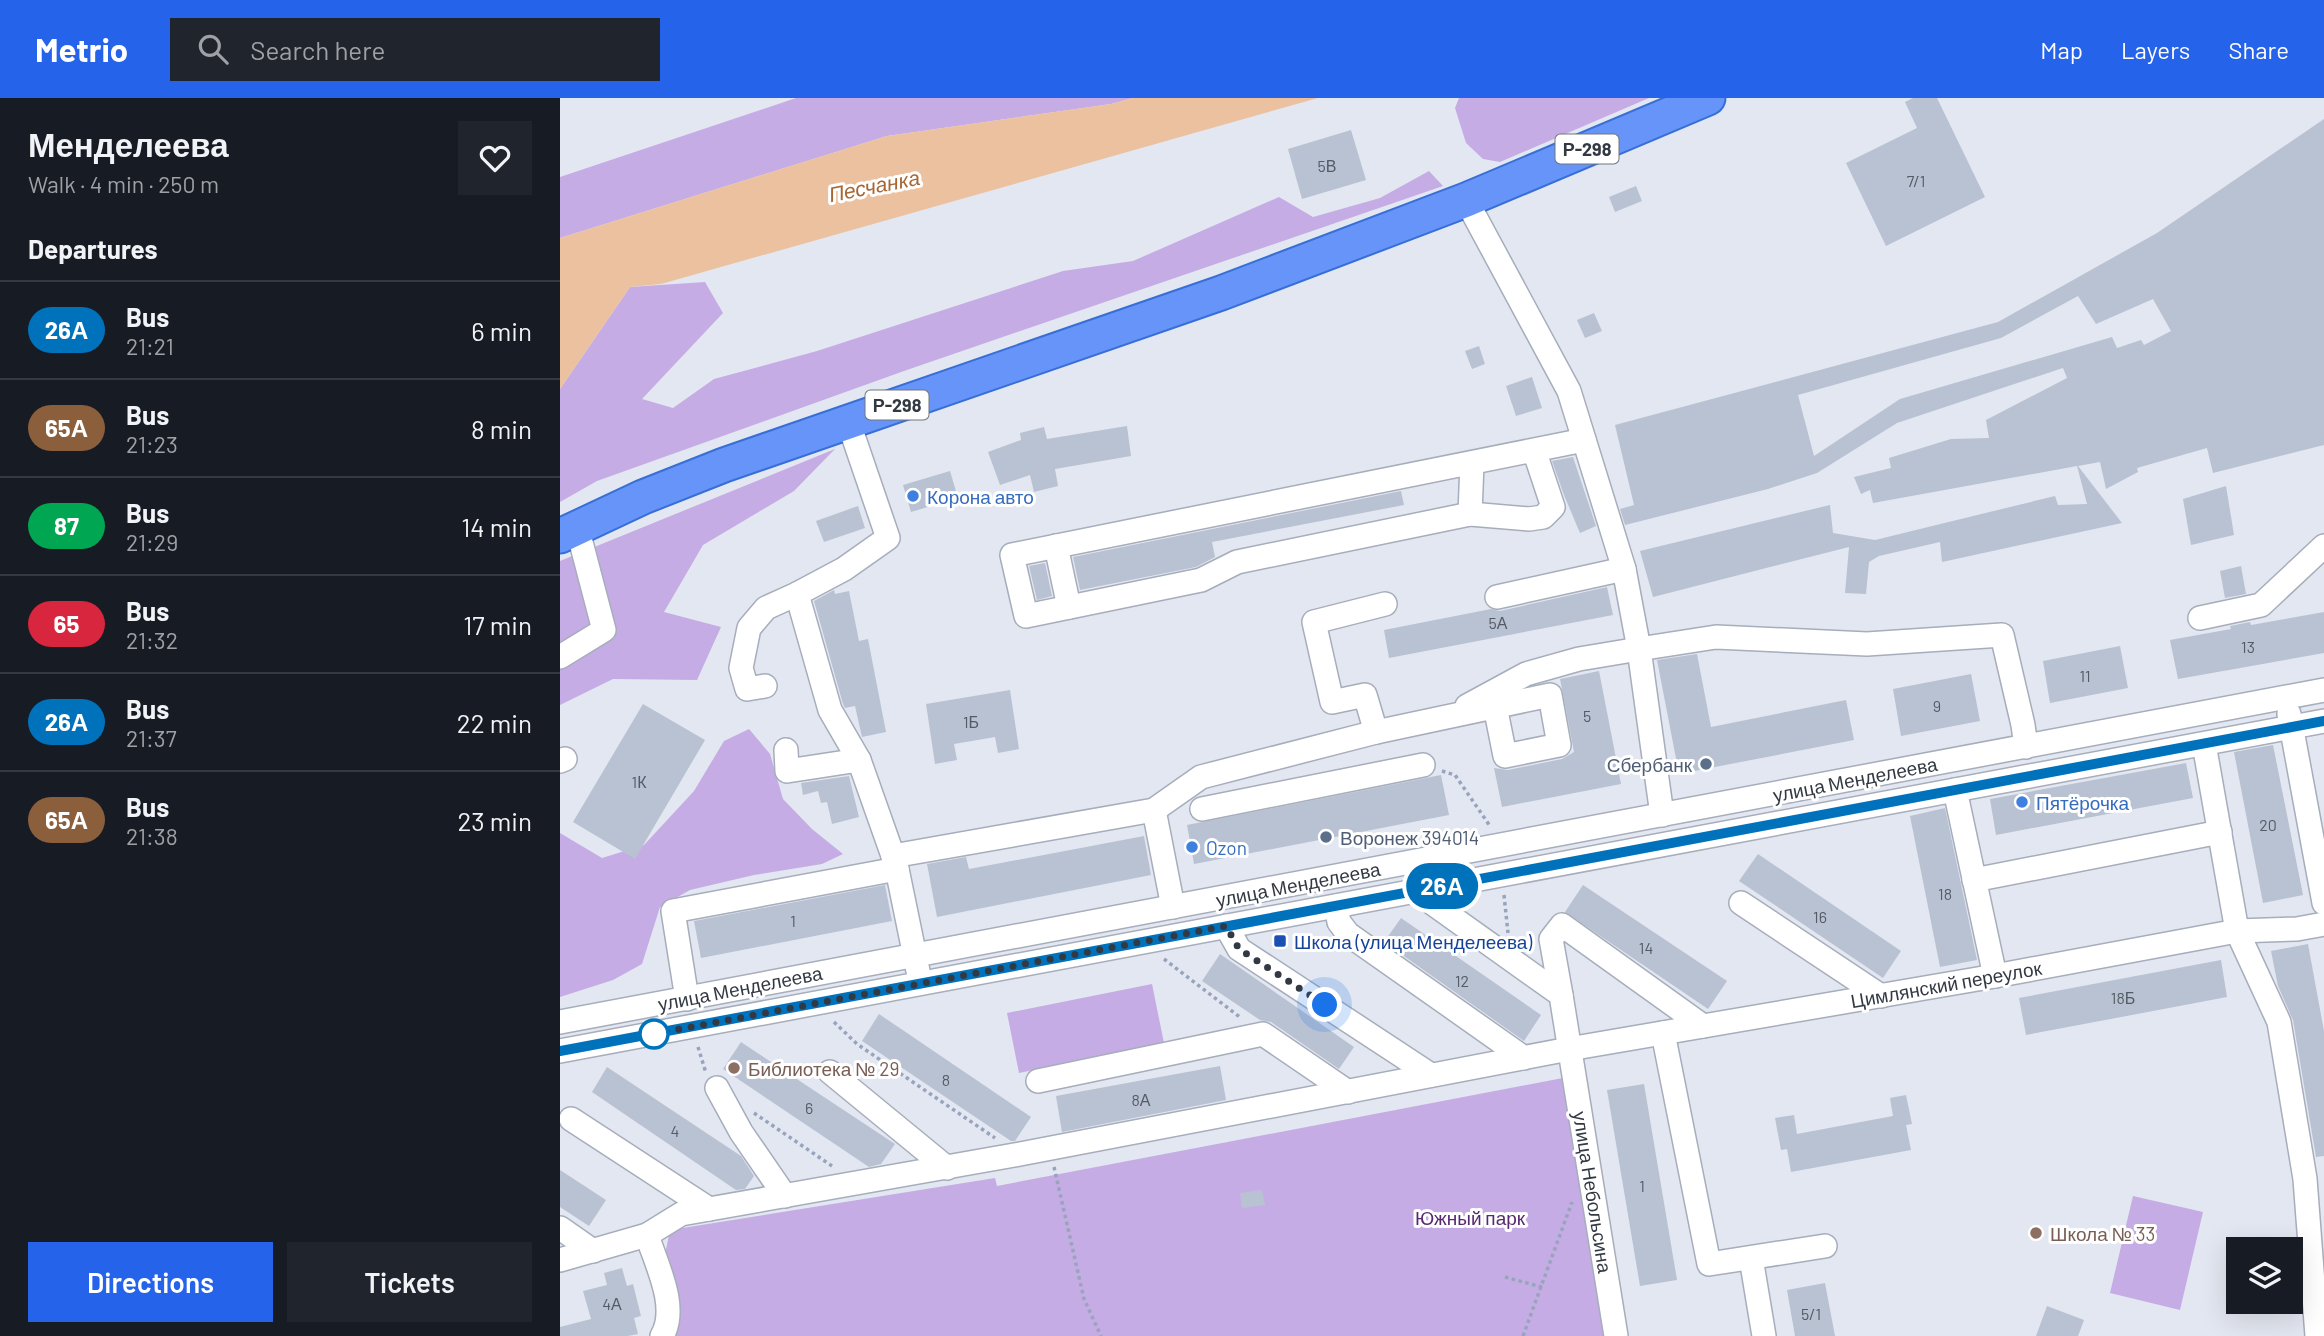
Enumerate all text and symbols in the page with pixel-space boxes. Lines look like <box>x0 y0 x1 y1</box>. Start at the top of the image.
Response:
search box <box>170 18 660 81</box>
text: Metrio <box>35 29 128 69</box>
icon: search <box>194 30 232 68</box>
text: Search here <box>250 34 385 65</box>
text: Map <box>2040 35 2083 64</box>
text: Layers <box>2121 35 2190 64</box>
text: Share <box>2228 35 2289 64</box>
button: heart <box>458 121 532 195</box>
text: Менделеева <box>28 124 229 164</box>
road number: Р-298 <box>1556 134 1618 164</box>
house number: 5В <box>1318 156 1336 175</box>
water label: Песчанка <box>826 164 922 206</box>
text: Walk · 4 min · 250 m <box>28 170 219 198</box>
house number: 7/1 <box>1907 171 1925 190</box>
text: Departures <box>28 233 158 264</box>
text: Bus <box>126 301 169 332</box>
text: 26А <box>45 315 88 344</box>
text: 6 min <box>471 315 532 346</box>
text: 21:21 <box>126 332 174 360</box>
road number: Р-298 <box>866 390 928 419</box>
text: Bus <box>126 399 169 430</box>
text: 65А <box>45 413 88 442</box>
text: 8 min <box>471 413 532 444</box>
text: 21:23 <box>126 430 178 458</box>
place label: Корона авто <box>927 485 1034 508</box>
marker: Корона авто <box>905 488 921 504</box>
text: Bus <box>126 497 169 528</box>
text: 87 <box>54 511 79 540</box>
text: 14 min <box>461 511 532 542</box>
text: 21:29 <box>126 528 178 556</box>
text: Bus <box>126 595 169 626</box>
text: 65 <box>54 609 79 638</box>
text: 17 min <box>463 609 532 640</box>
house number: 5А <box>1489 613 1508 632</box>
text: 21:32 <box>126 626 178 654</box>
house number: 13 <box>2241 637 2255 656</box>
house number: 11 <box>2079 666 2091 685</box>
text: Bus <box>126 693 169 724</box>
house number: 9 <box>1933 696 1941 715</box>
house number: 5 <box>1583 706 1591 725</box>
text: 26А <box>45 707 88 736</box>
text: 22 min <box>457 707 532 738</box>
house number: 1Б <box>963 712 979 731</box>
text: 21:37 <box>126 724 177 752</box>
street label: улица Менделеева <box>1771 752 1939 806</box>
place label: Сбербанк <box>1607 753 1693 776</box>
marker: Сбербанк <box>1698 756 1714 772</box>
house number: 1К <box>632 772 647 791</box>
text: Bus <box>126 791 169 822</box>
place label: Пятёрочка <box>2036 791 2130 814</box>
marker: Пятёрочка <box>2014 794 2030 810</box>
text: 65А <box>45 805 88 834</box>
text: 23 min <box>457 805 532 836</box>
house number: 20 <box>2259 815 2277 834</box>
text: 21:38 <box>126 822 178 850</box>
place label: Воронеж 394014 <box>1340 826 1479 849</box>
marker: Воронеж 394014 <box>1318 829 1334 845</box>
place label: Ozon <box>1206 836 1247 859</box>
marker: Ozon <box>1184 839 1200 855</box>
street label: улица Менделеева <box>1214 857 1382 911</box>
line badge: 26А <box>1402 863 1482 909</box>
text: 26А <box>1420 871 1464 900</box>
house number: 18 <box>1938 884 1952 903</box>
house number: 16 <box>1813 907 1827 926</box>
house number: 1 <box>790 911 796 930</box>
place label: Школа (улица Менделеева) <box>1294 930 1533 953</box>
marker: Школа (улица Менделеева) <box>1272 933 1288 949</box>
house number: 14 <box>1639 938 1653 957</box>
street label: Цимлянский переулок <box>1849 956 2044 1012</box>
street label: улица Менделеева <box>656 961 824 1015</box>
house number: 12 <box>1455 971 1469 990</box>
your location <box>1307 987 1342 1022</box>
house number: 18Б <box>2111 988 2135 1007</box>
unlabelled marker <box>639 1019 669 1049</box>
place label: Библиотека № 29 <box>748 1057 899 1080</box>
marker: Библиотека № 29 <box>726 1060 742 1076</box>
house number: 8 <box>942 1070 950 1089</box>
house number: 8А <box>1131 1090 1151 1109</box>
house number: 6 <box>805 1098 813 1117</box>
street label: улица Небольсина <box>1569 1110 1617 1275</box>
house number: 4 <box>671 1121 679 1140</box>
house number: 1 <box>1639 1176 1645 1195</box>
park label: Южный парк <box>1415 1206 1526 1229</box>
place label: Школа № 33 <box>2050 1222 2155 1245</box>
marker: Школа № 33 <box>2028 1225 2044 1241</box>
map controls <box>2226 1237 2303 1314</box>
button: layers <box>2226 1237 2303 1314</box>
button: Directions <box>28 1242 273 1322</box>
button: Tickets <box>287 1242 532 1322</box>
house number: 4А <box>602 1294 622 1313</box>
house number: 5/1 <box>1801 1304 1821 1323</box>

